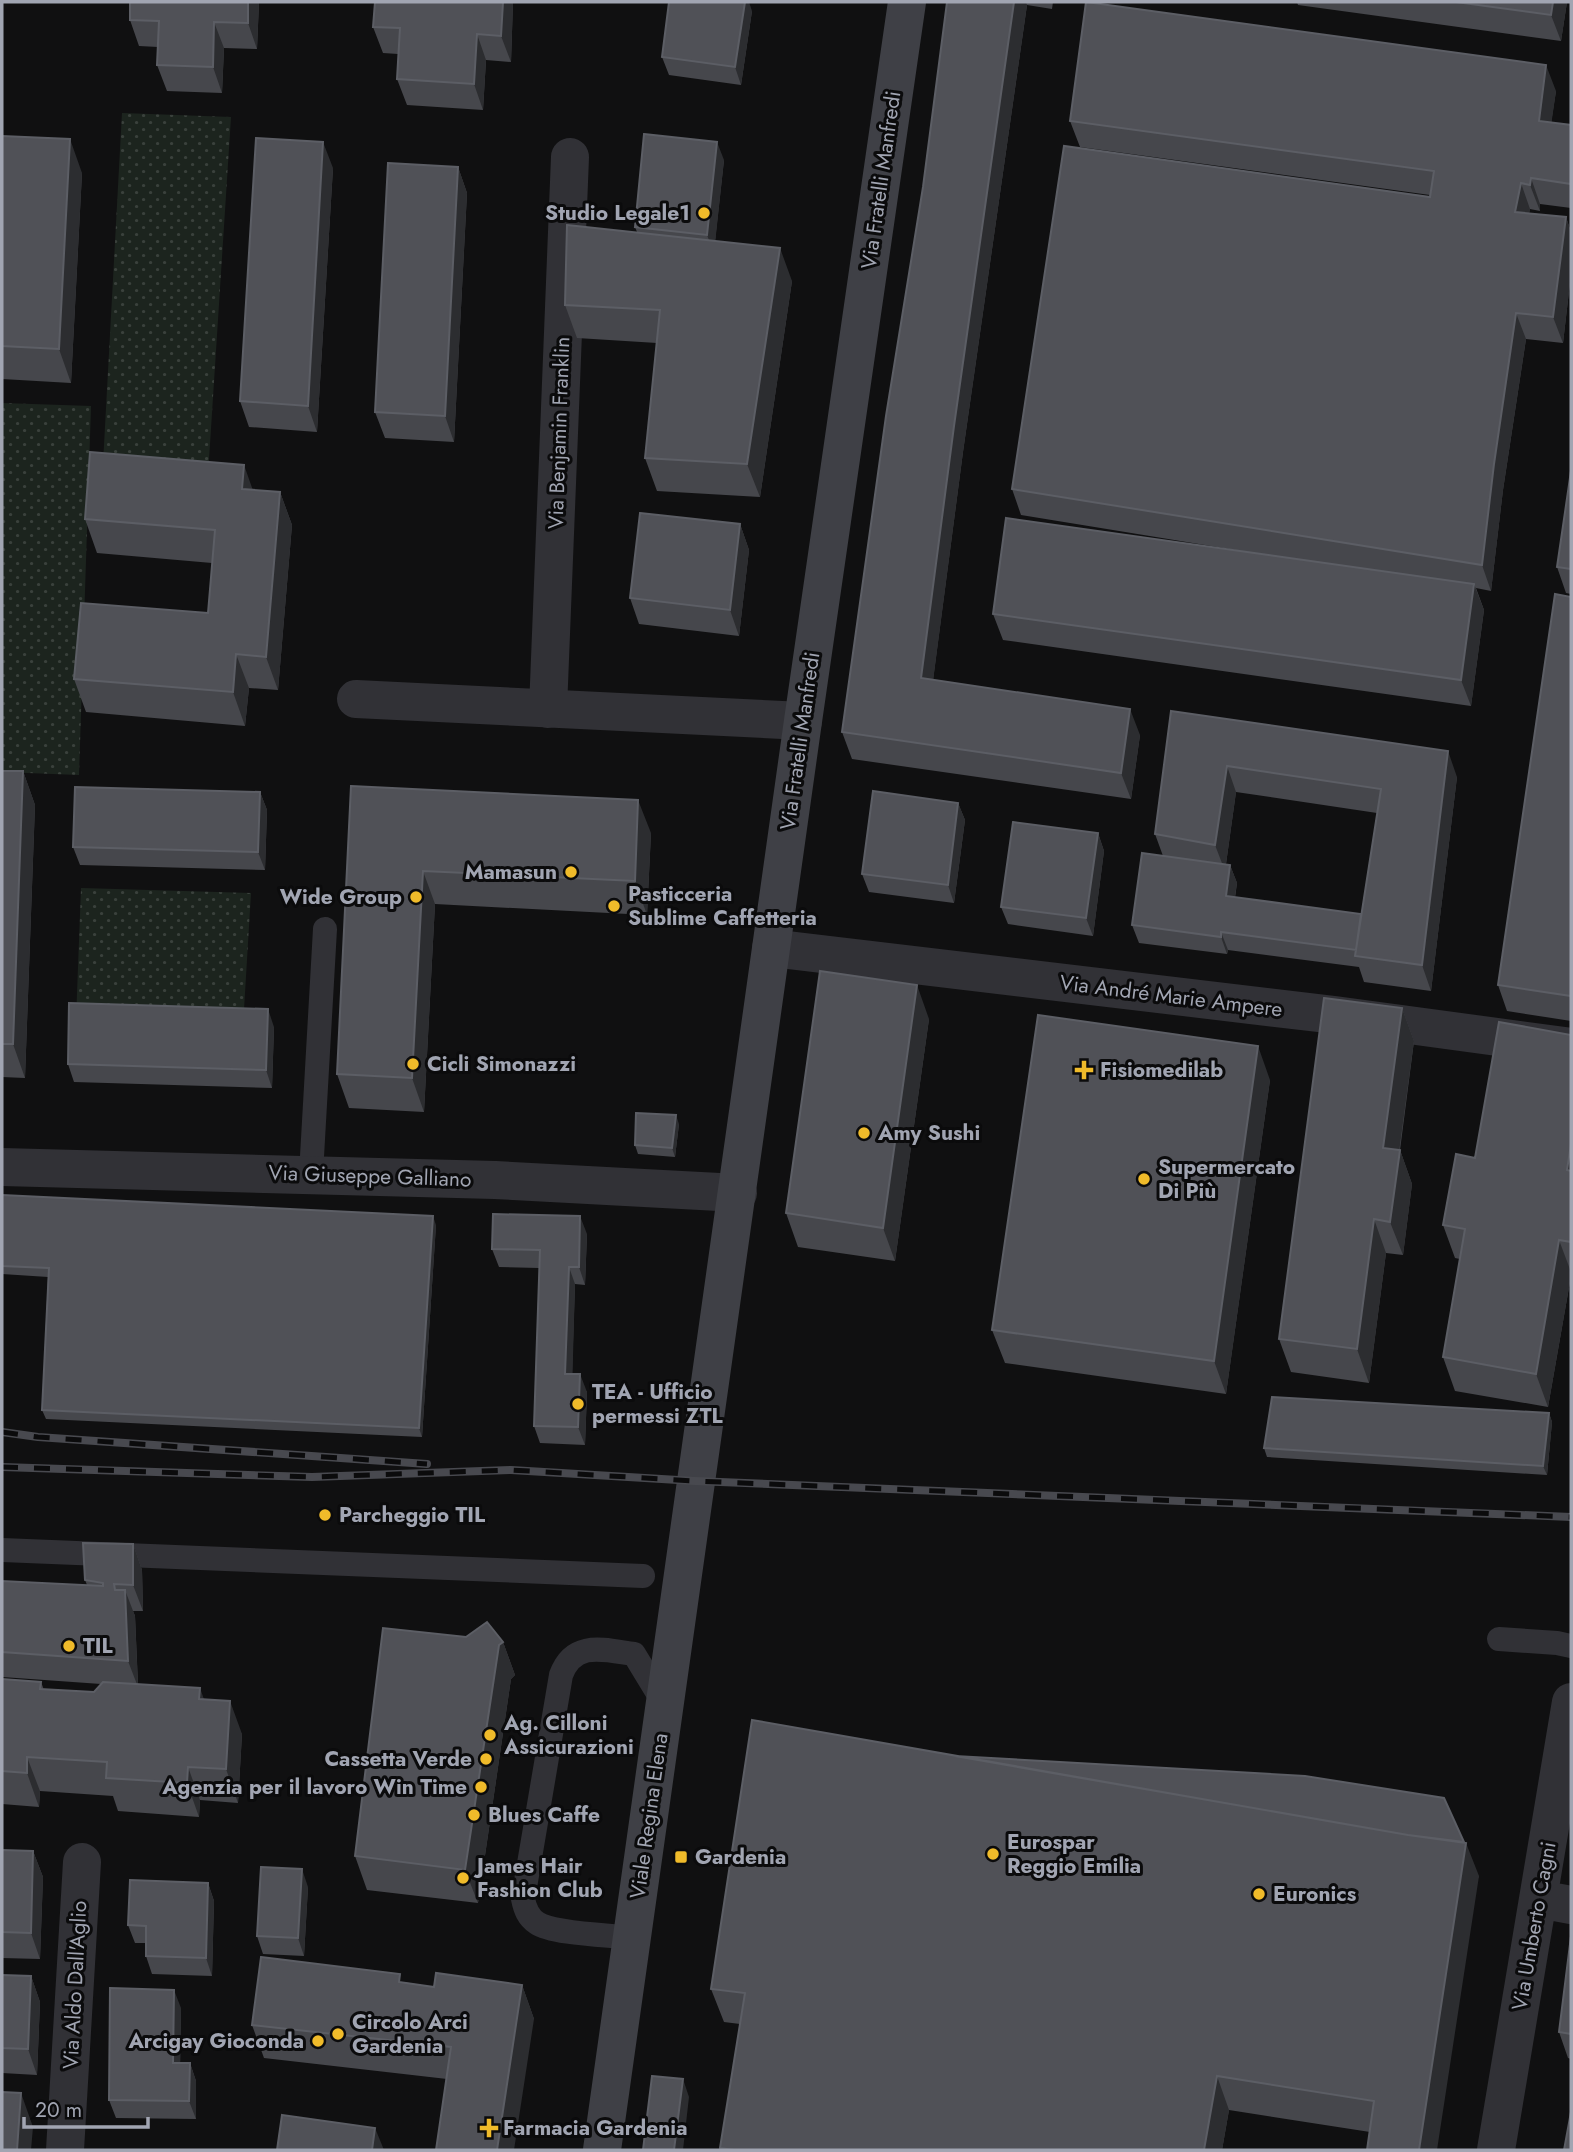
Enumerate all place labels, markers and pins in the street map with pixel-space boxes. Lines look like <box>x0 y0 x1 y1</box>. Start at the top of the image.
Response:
place label: Studio Legale1 <box>545 198 690 228</box>
marker: Studio Legale1 <box>696 205 712 221</box>
place label: Mamasun <box>465 857 557 887</box>
marker: Mamasun <box>563 864 579 880</box>
place label: Pasticceria Sublime Caffetteria <box>628 879 817 933</box>
place label: Wide Group <box>280 882 402 912</box>
marker: Wide Group <box>408 889 424 905</box>
marker: Pasticceria Sublime Caffetteria <box>606 898 622 914</box>
place label: Cicli Simonazzi <box>427 1049 576 1079</box>
place label: Fisiomedilab <box>1100 1055 1223 1085</box>
marker: Cicli Simonazzi <box>405 1056 421 1072</box>
marker: Fisiomedilab <box>1074 1060 1094 1080</box>
place label: Amy Sushi <box>877 1118 980 1148</box>
marker: Amy Sushi <box>856 1125 872 1141</box>
place label: Supermercato Di Più <box>1158 1152 1295 1206</box>
marker: Supermercato Di Più <box>1136 1171 1152 1187</box>
place label: TEA - Ufficio permessi ZTL <box>592 1377 723 1431</box>
marker: TEA - Ufficio permessi ZTL <box>570 1396 586 1412</box>
place label: Parcheggio TIL <box>339 1500 485 1530</box>
marker: Parcheggio TIL <box>317 1507 333 1523</box>
place label: TIL <box>83 1631 113 1661</box>
marker: TIL <box>61 1638 77 1654</box>
place label: Ag. Cilloni Assicurazioni <box>503 1708 634 1762</box>
marker: Ag. Cilloni Assicurazioni <box>482 1727 498 1743</box>
place label: Cassetta Verde <box>324 1744 472 1774</box>
marker: Cassetta Verde <box>478 1751 494 1767</box>
place label: Agenzia per il lavoro Win Time <box>161 1772 467 1802</box>
marker: Agenzia per il lavoro Win Time <box>473 1779 489 1795</box>
place label: Blues Caffe <box>488 1800 600 1830</box>
marker: Blues Caffe <box>466 1807 482 1823</box>
place label: Eurospar Reggio Emilia <box>1007 1827 1141 1881</box>
place label: Gardenia <box>695 1842 786 1872</box>
marker: Eurospar Reggio Emilia <box>985 1846 1001 1862</box>
marker: Gardenia <box>673 1849 689 1865</box>
place label: James Hair Fashion Club <box>473 1851 603 1905</box>
marker: James Hair Fashion Club <box>455 1870 471 1886</box>
place label: Euronics <box>1273 1879 1357 1909</box>
marker: Euronics <box>1251 1886 1267 1902</box>
place label: Circolo Arci Gardenia <box>352 2007 468 2061</box>
place label: Arcigay Gioconda <box>127 2026 304 2056</box>
marker: Circolo Arci Gardenia <box>330 2026 346 2042</box>
marker: Arcigay Gioconda <box>310 2033 326 2049</box>
place label: Farmacia Gardenia <box>503 2113 687 2143</box>
marker: Farmacia Gardenia <box>481 2120 497 2136</box>

